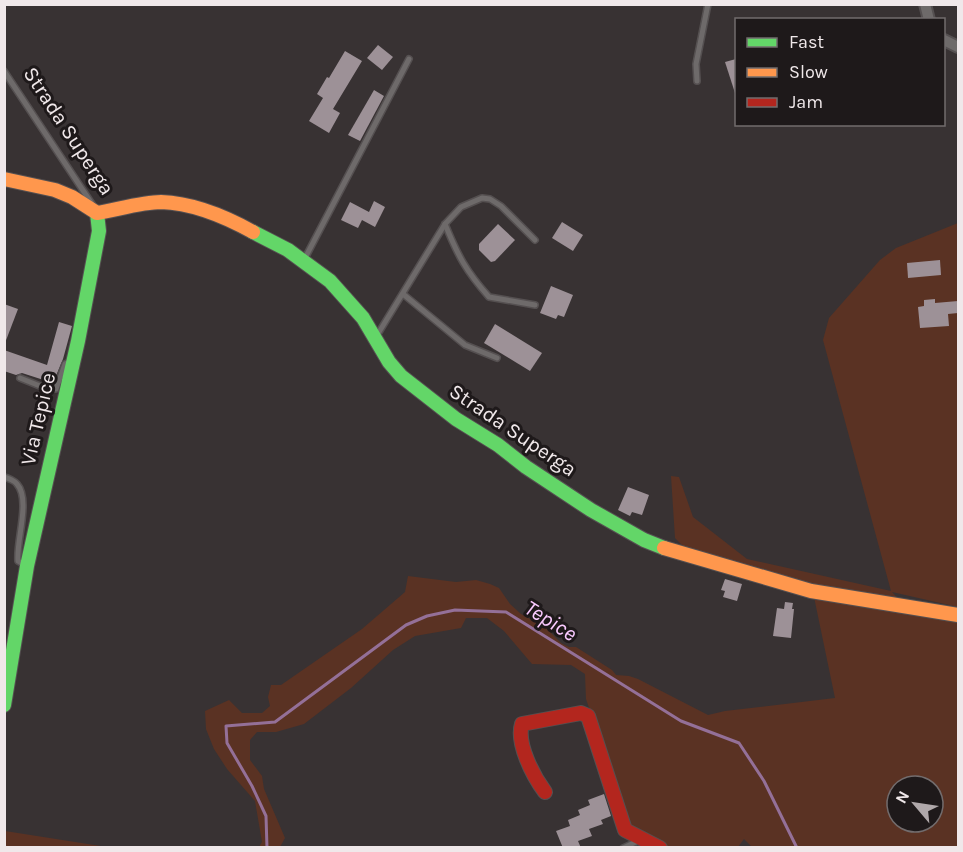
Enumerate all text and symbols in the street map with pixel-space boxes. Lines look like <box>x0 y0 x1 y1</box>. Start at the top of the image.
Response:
legend <box>735 18 945 126</box>
text: Fast <box>789 31 824 53</box>
text: Slow <box>789 61 828 83</box>
street label: Strada Superga <box>19 62 119 200</box>
text: Jam <box>789 91 823 113</box>
street label: Via Tepice <box>16 370 60 468</box>
street label: Strada Superga <box>445 379 581 481</box>
water label: Tepice <box>520 595 581 647</box>
north arrow <box>885 774 945 834</box>
text: N <box>891 787 913 807</box>

